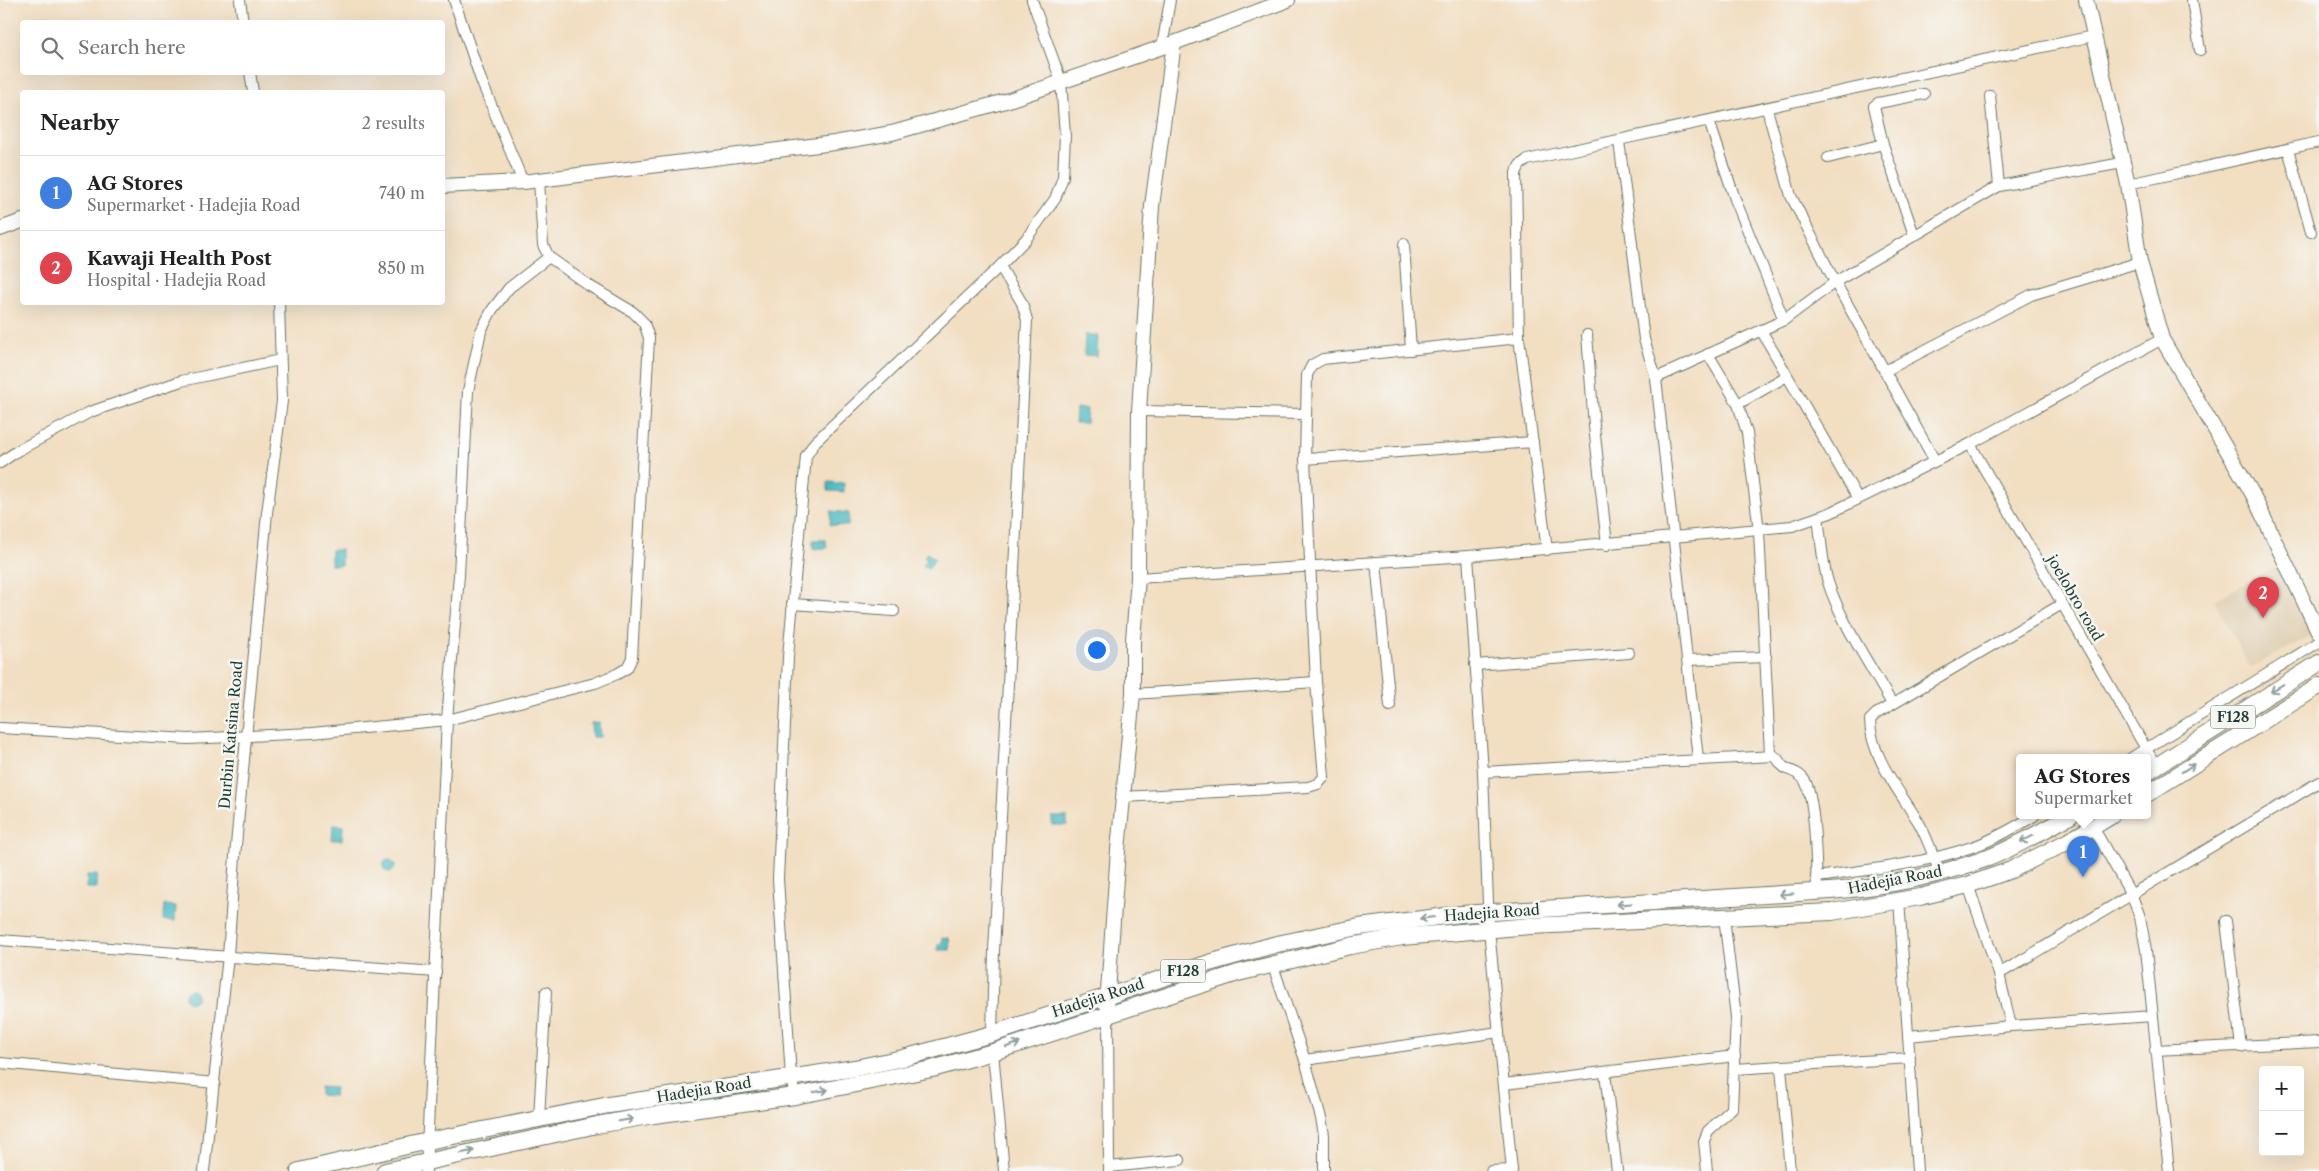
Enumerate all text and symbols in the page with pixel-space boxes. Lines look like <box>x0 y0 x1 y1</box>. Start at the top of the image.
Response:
search box <box>20 20 445 75</box>
icon: search <box>38 34 66 62</box>
text: Search here <box>78 36 186 59</box>
text: Nearby <box>40 110 119 135</box>
text: 2 results <box>362 113 425 133</box>
text: AG Stores <box>87 172 183 195</box>
text: 1 <box>52 183 60 203</box>
text: 740 m <box>379 183 425 203</box>
text: Supermarket · Hadejia Road <box>87 195 301 215</box>
text: Kawaji Health Post <box>87 247 272 270</box>
text: 2 <box>51 258 61 278</box>
text: 850 m <box>378 258 425 278</box>
text: Hospital · Hadejia Road <box>87 270 266 290</box>
street label: joelobro road <box>2042 549 2108 644</box>
pin: 2 <box>2247 577 2279 618</box>
your location <box>1084 637 1110 663</box>
street label: Durbin Katsina Road <box>215 660 246 810</box>
one-way arrow <box>2271 684 2285 694</box>
road number: F128 <box>2210 706 2256 729</box>
popup <box>2016 754 2151 819</box>
one-way arrow <box>2181 762 2195 773</box>
text: AG Stores <box>2034 765 2130 788</box>
text: Supermarket <box>2034 788 2133 808</box>
one-way arrow <box>2020 834 2035 844</box>
pin: 1 <box>2067 836 2099 877</box>
street label: Hadejia Road <box>1846 861 1944 898</box>
one-way arrow <box>1778 890 1794 899</box>
street label: Hadejia Road <box>1443 900 1540 925</box>
one-way arrow <box>1616 900 1632 909</box>
one-way arrow <box>1419 913 1435 923</box>
road number: F128 <box>1160 959 1206 982</box>
street label: Hadejia Road <box>1049 974 1146 1021</box>
one-way arrow <box>1005 1040 1021 1050</box>
map controls <box>2259 1066 2304 1156</box>
button: + <box>2259 1066 2304 1111</box>
street label: Hadejia Road <box>655 1073 753 1106</box>
one-way arrow <box>813 1086 829 1096</box>
button: − <box>2259 1111 2304 1156</box>
one-way arrow <box>618 1114 634 1124</box>
one-way arrow <box>458 1147 474 1156</box>

